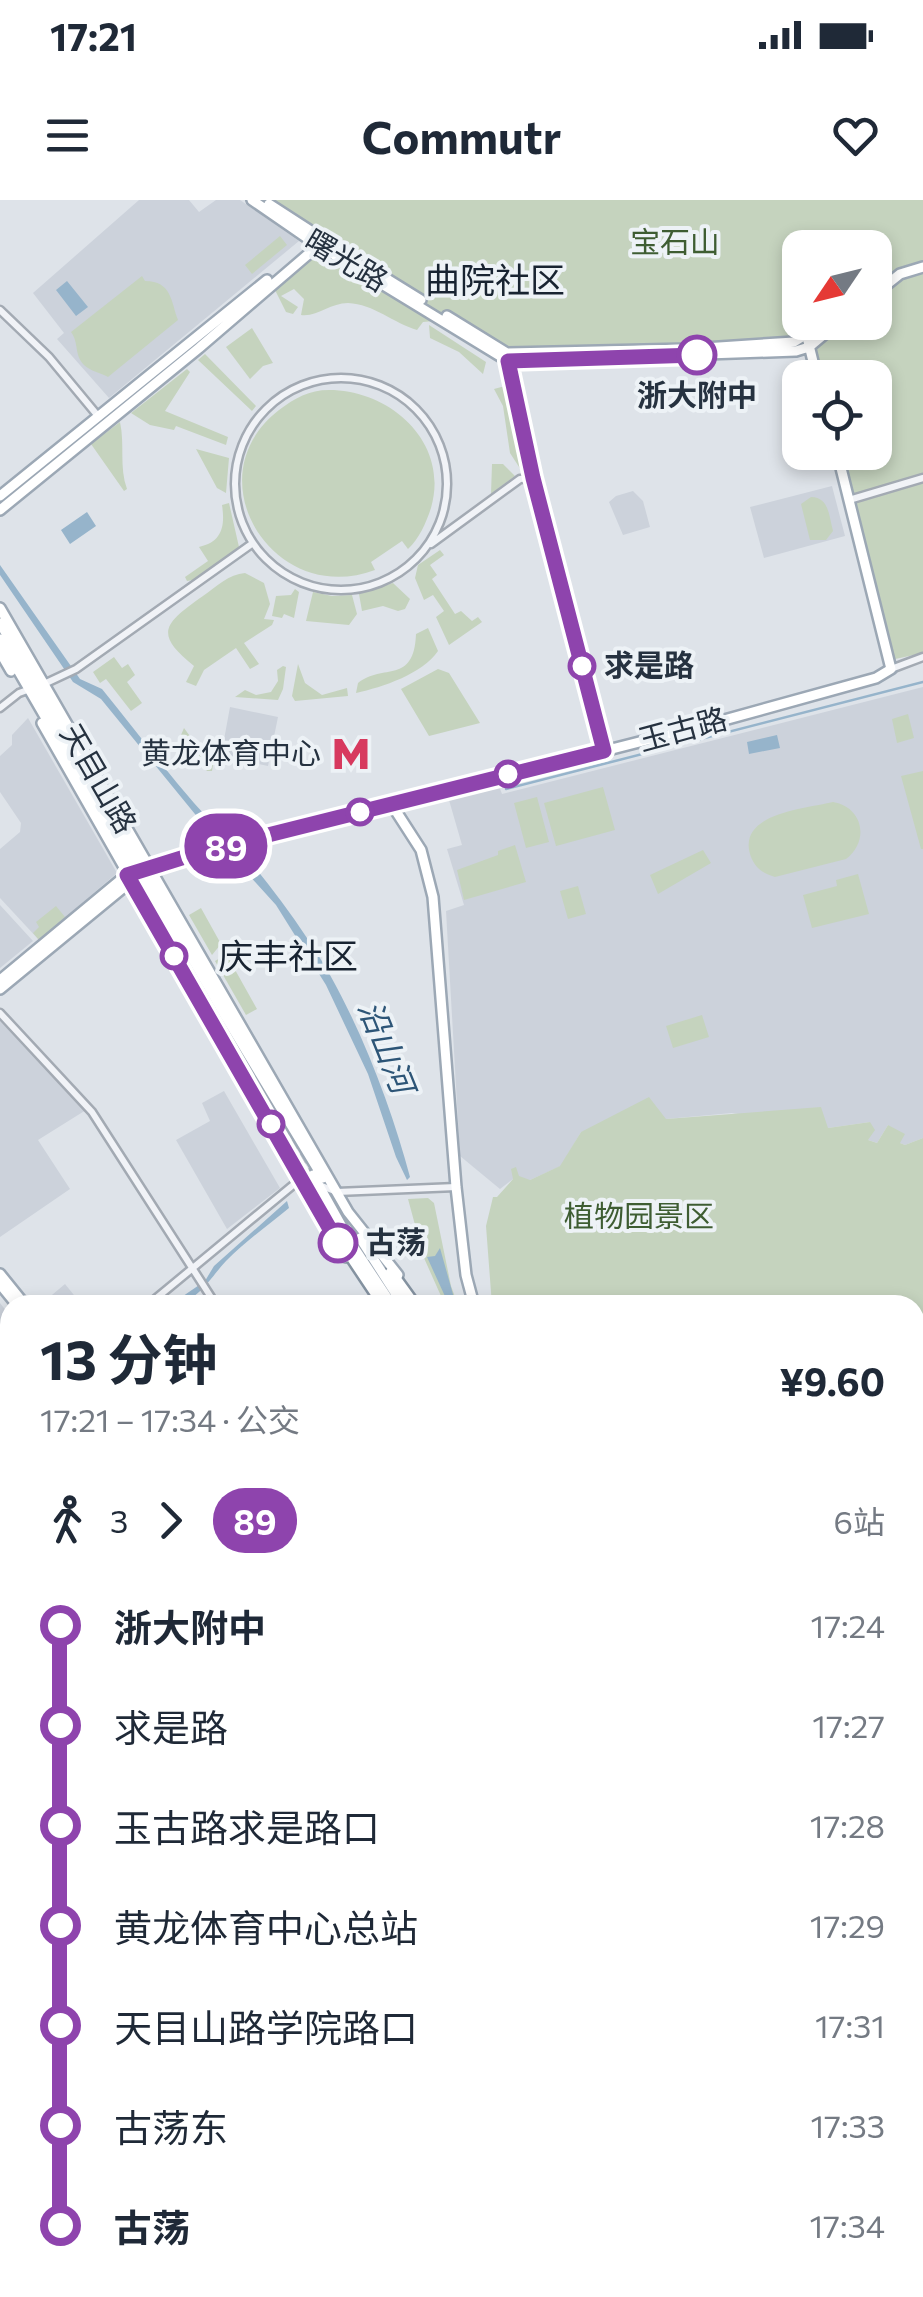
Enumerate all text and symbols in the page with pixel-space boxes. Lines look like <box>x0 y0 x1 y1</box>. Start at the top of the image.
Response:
text: 17:21 <box>50 12 137 59</box>
icon: menu <box>40 108 95 163</box>
text: Commutr <box>362 108 561 163</box>
icon: heart <box>828 108 883 163</box>
street label: 曙光路 <box>299 220 395 298</box>
park label: 宝石山 <box>630 222 720 259</box>
north arrow <box>782 230 892 340</box>
map controls <box>782 230 892 470</box>
district label: 曲院社区 <box>425 257 565 300</box>
marker: 浙大附中 <box>678 336 716 374</box>
button: locate <box>782 360 892 470</box>
place label: 浙大附中 <box>637 375 757 412</box>
place label: 求是路 <box>604 645 694 682</box>
marker: 求是路 <box>569 653 595 679</box>
street label: 玉古路 <box>634 698 731 757</box>
street label: 天目山路 <box>54 717 146 839</box>
place label: 黄龙体育中心 <box>141 733 321 770</box>
metro station icon: 黄龙体育中心 <box>330 733 372 775</box>
unlabelled marker <box>495 761 521 787</box>
unlabelled marker <box>347 799 373 825</box>
line badge: 89 <box>181 814 271 878</box>
text: 89 <box>204 825 248 868</box>
district label: 庆丰社区 <box>218 933 358 976</box>
unlabelled marker <box>161 943 187 969</box>
water label: 沿山河 <box>351 994 427 1104</box>
unlabelled marker <box>258 1111 284 1137</box>
park label: 植物园景区 <box>564 1196 714 1233</box>
place label: 古荡 <box>366 1222 426 1259</box>
marker: 古荡 <box>319 1224 357 1262</box>
text: 13 分钟 <box>40 1324 217 1391</box>
text: ¥9.60 <box>780 1357 885 1404</box>
text: 17:21 – 17:34 · 公交 <box>40 1399 300 1439</box>
icon: walk <box>40 1493 95 1548</box>
icon: forward <box>143 1493 198 1548</box>
text: 89 <box>233 1499 277 1542</box>
text: 3 <box>110 1500 128 1540</box>
text: 6站 <box>834 1501 885 1541</box>
text: 浙大附中 <box>114 1603 266 1650</box>
text: 17:24 <box>810 1605 885 1645</box>
text: 求是路 <box>114 1703 228 1750</box>
text: 17:27 <box>812 1705 885 1745</box>
text: 玉古路求是路口 <box>114 1803 380 1850</box>
text: 17:28 <box>810 1805 885 1845</box>
text: 黄龙体育中心总站 <box>114 1903 418 1950</box>
text: 17:29 <box>810 1905 885 1945</box>
text: 天目山路学院路口 <box>114 2003 418 2050</box>
text: 17:31 <box>815 2005 885 2045</box>
text: 古荡东 <box>114 2103 228 2150</box>
text: 17:33 <box>810 2105 885 2145</box>
text: 古荡 <box>114 2203 190 2250</box>
text: 17:34 <box>809 2205 885 2245</box>

